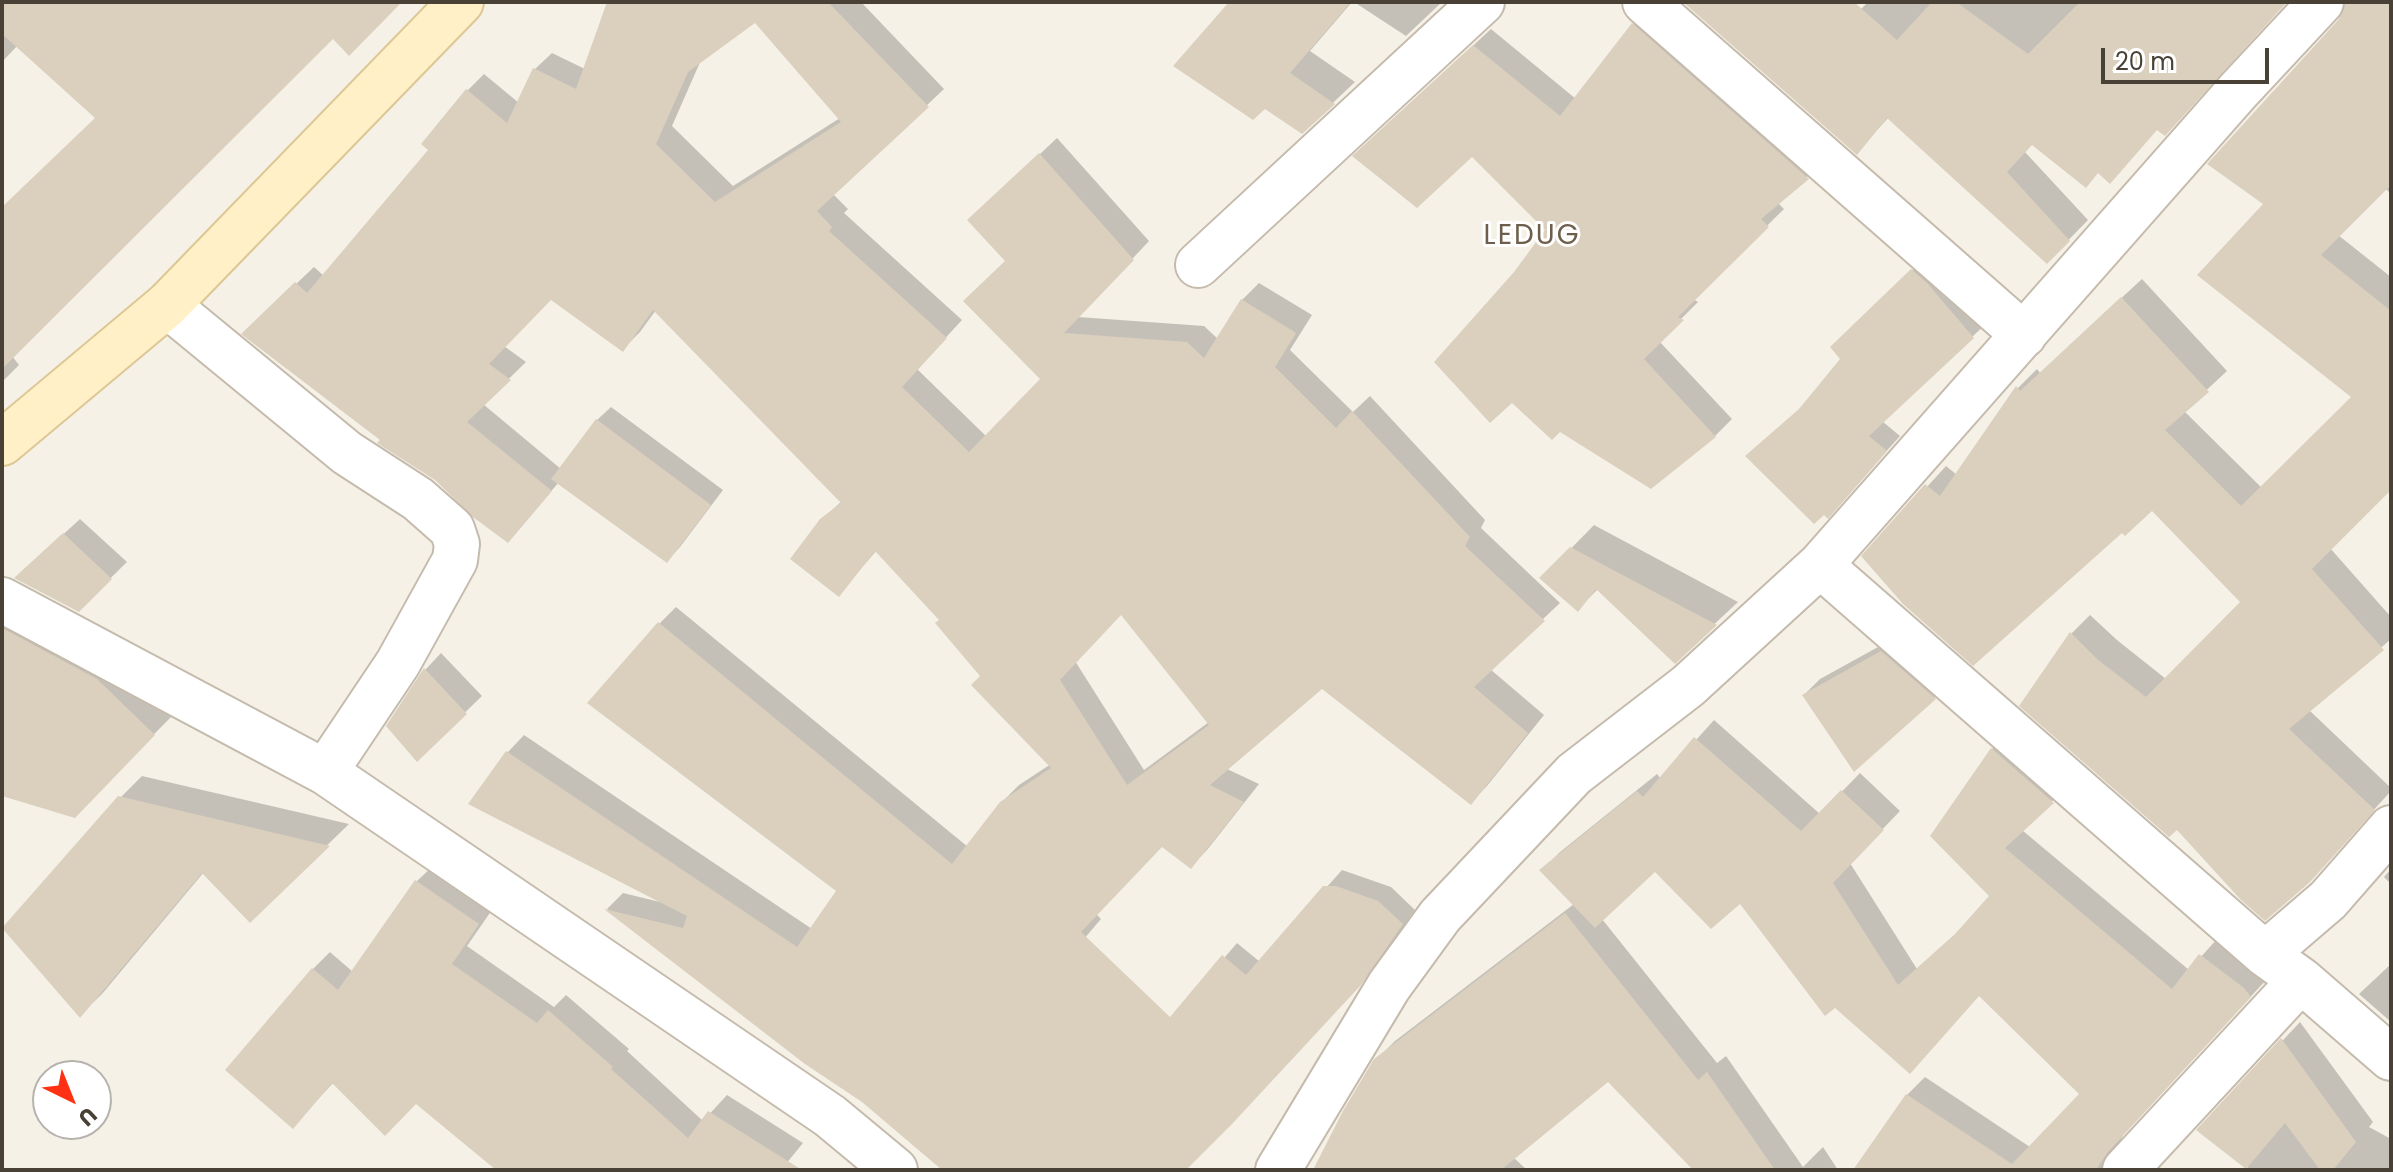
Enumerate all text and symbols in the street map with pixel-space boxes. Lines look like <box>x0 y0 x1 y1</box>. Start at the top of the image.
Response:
scale bar <box>2105 32 2273 82</box>
text: 20 m <box>2115 45 2175 78</box>
district label: LEDUG <box>1484 220 1580 254</box>
north arrow <box>32 1060 112 1140</box>
text: U <box>71 1100 104 1133</box>

